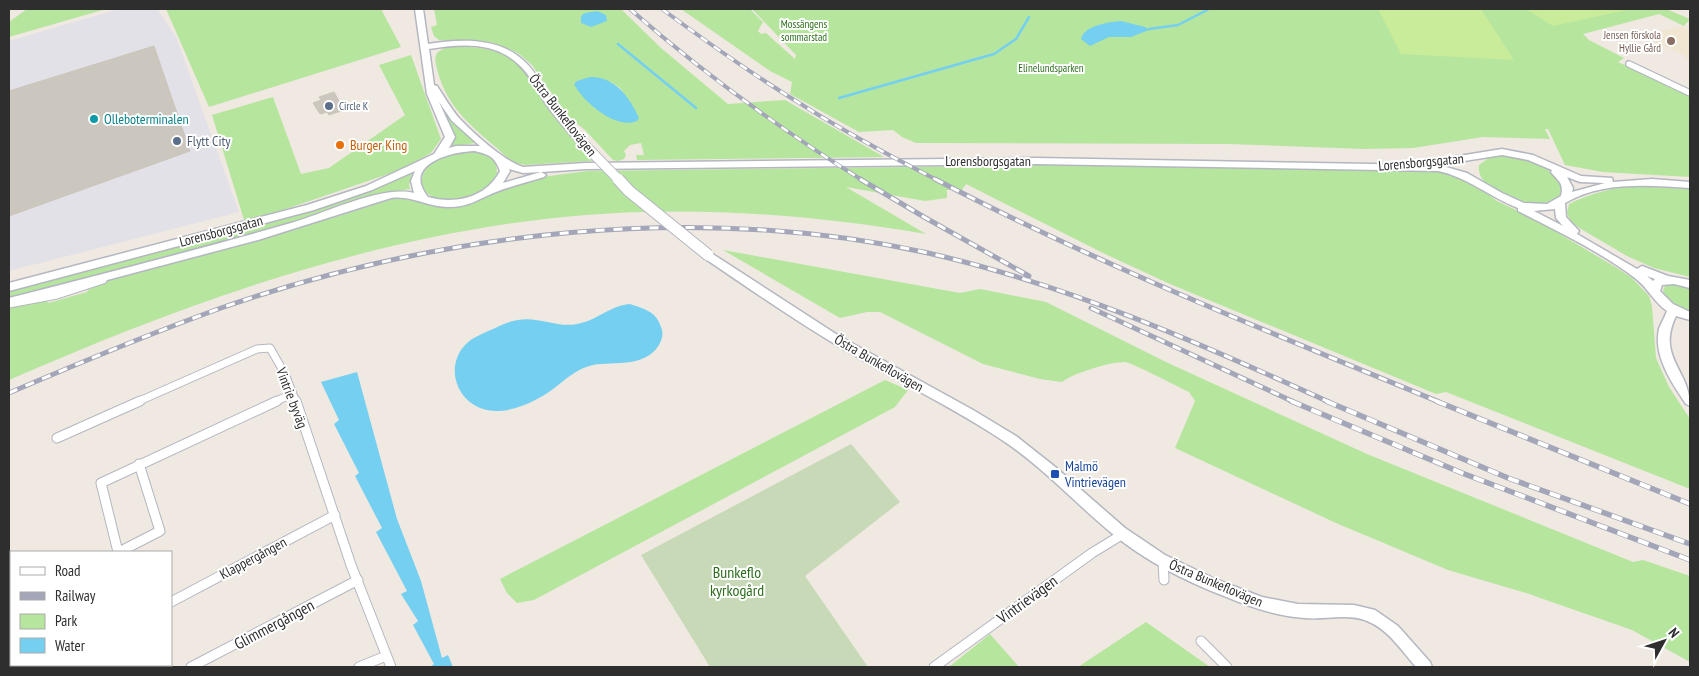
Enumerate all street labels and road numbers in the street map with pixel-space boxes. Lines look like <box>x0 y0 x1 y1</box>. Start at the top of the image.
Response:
street label: Östra Bunkeflovägen <box>525 70 601 160</box>
street label: Lorensborgsgatan <box>1378 149 1464 175</box>
street label: Lorensborgsgatan <box>945 152 1031 170</box>
street label: Lorensborgsgatan <box>177 211 265 251</box>
street label: Östra Bunkeflovägen <box>831 330 927 396</box>
street label: Vintrie byväg <box>272 364 312 431</box>
street label: Klappergången <box>216 533 290 583</box>
street label: Östra Bunkeflovägen <box>1166 555 1266 611</box>
street label: Vintrievägen <box>992 570 1061 628</box>
street label: Glimmergången <box>231 595 317 653</box>

